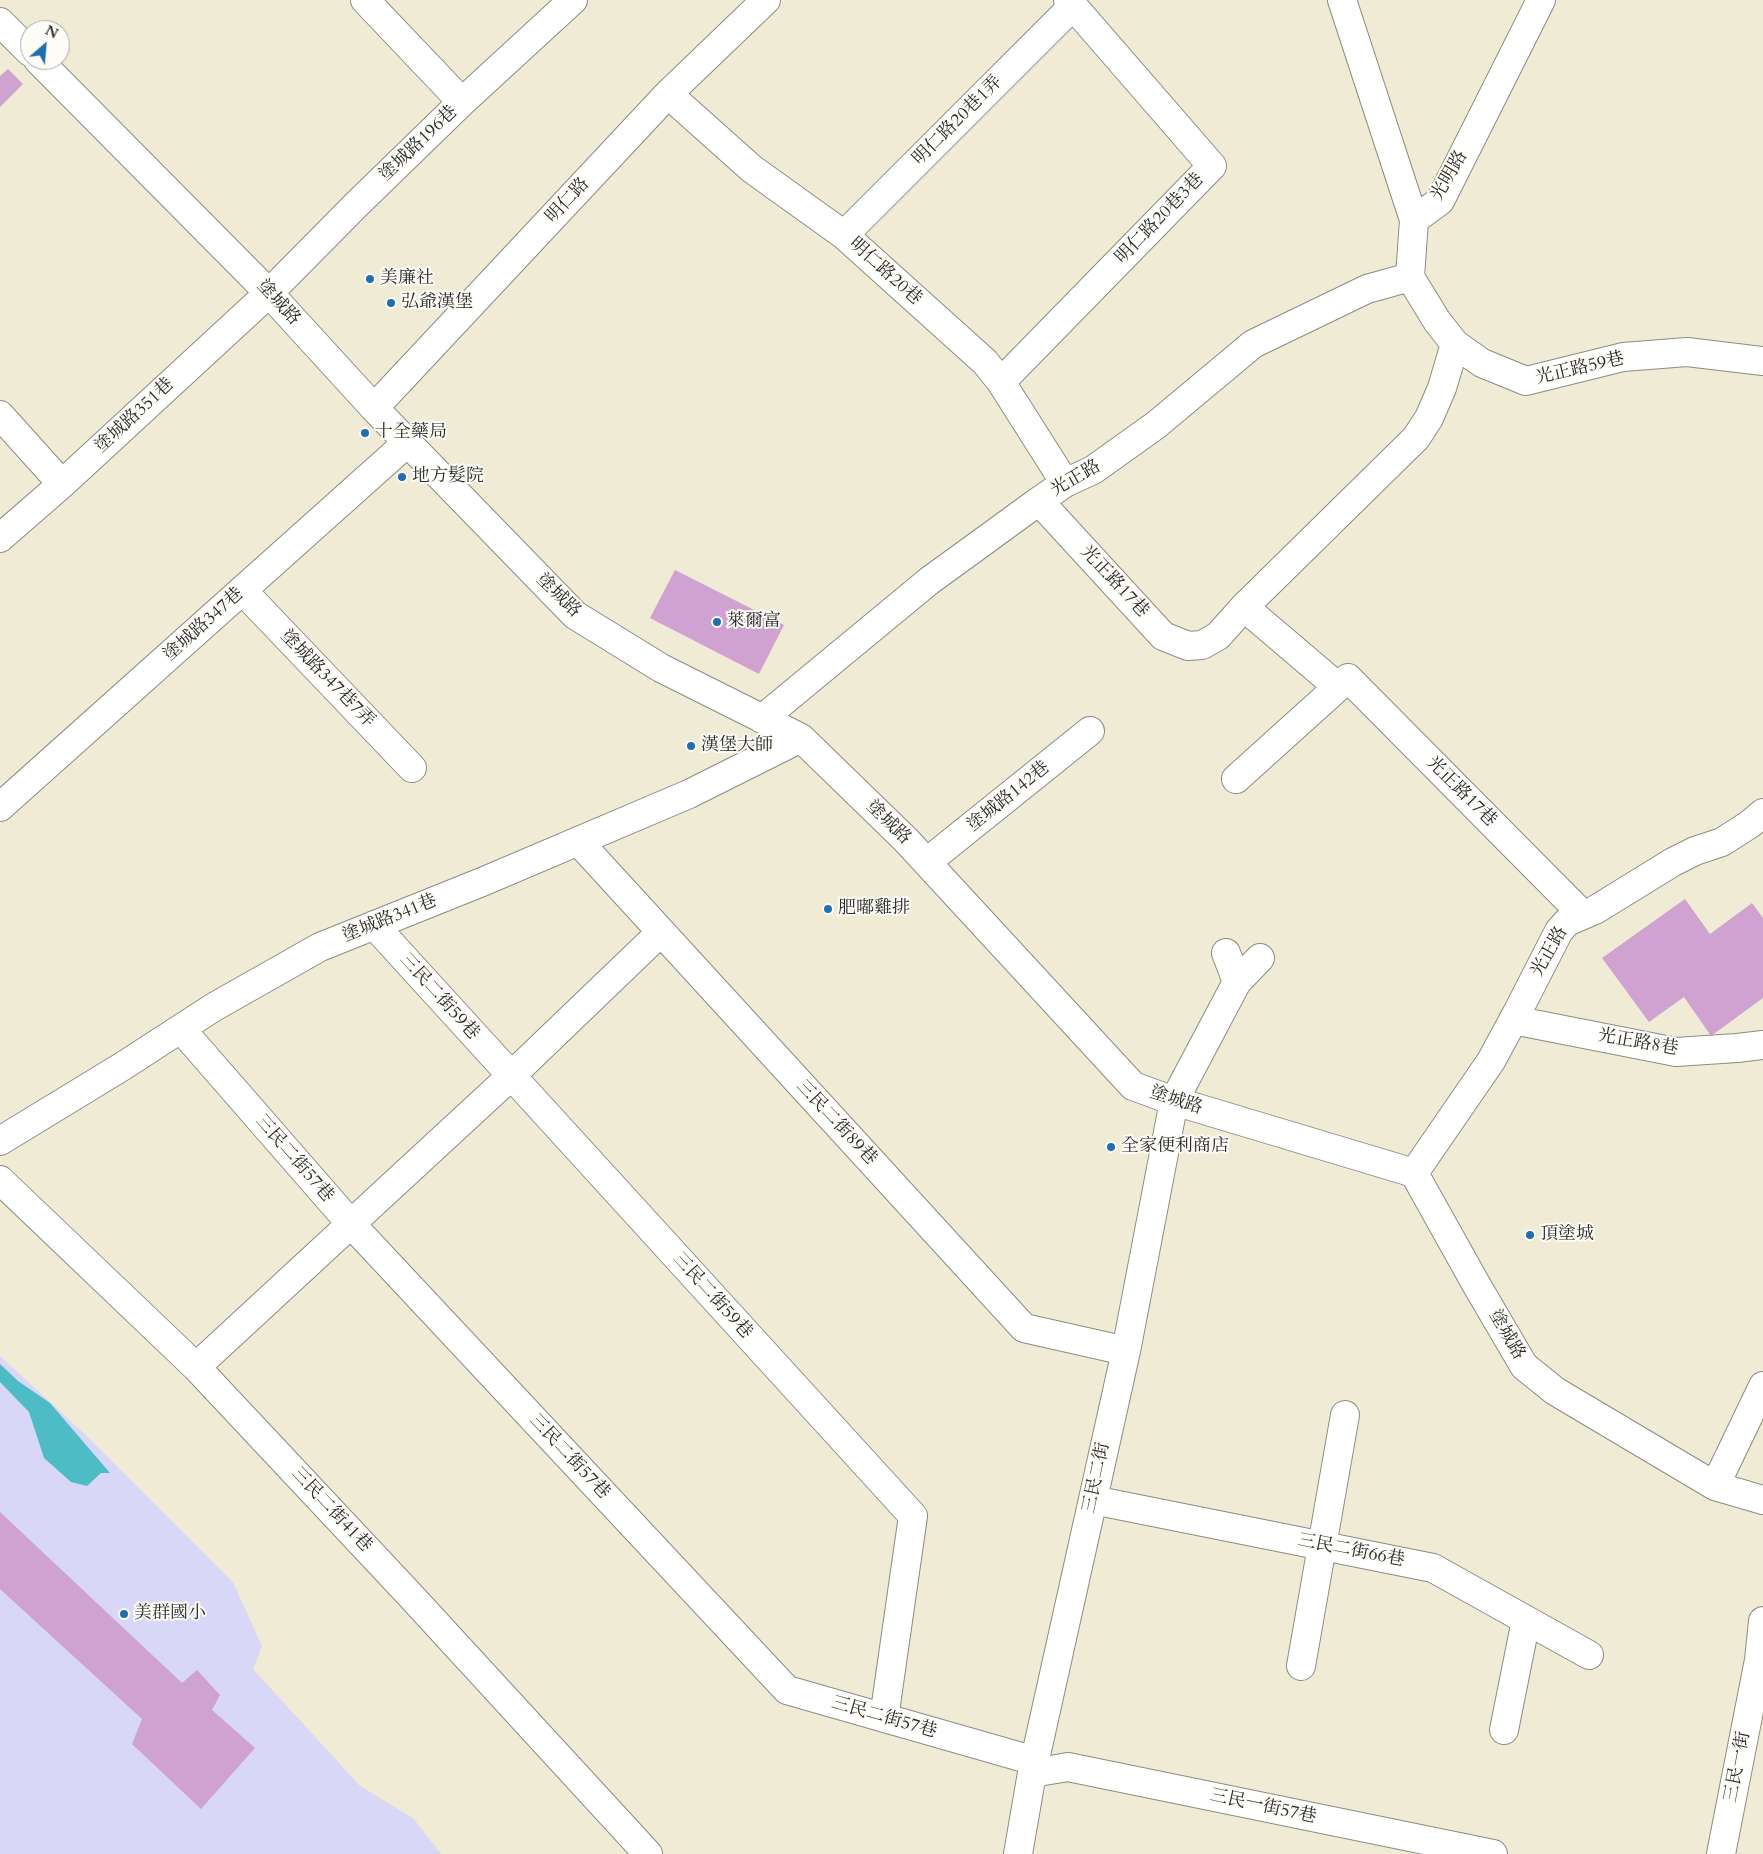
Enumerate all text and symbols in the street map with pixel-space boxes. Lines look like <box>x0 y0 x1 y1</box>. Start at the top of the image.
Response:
north arrow <box>20 20 70 70</box>
text: N <box>42 21 61 43</box>
street label: 明仁路20巷1弄 <box>909 72 1007 170</box>
street label: 塗城路196巷 <box>376 102 462 186</box>
street label: 光明路 <box>1427 147 1473 205</box>
street label: 明仁路20巷3巷 <box>1111 169 1209 269</box>
street label: 明仁路 <box>542 174 594 228</box>
street label: 明仁路20巷 <box>844 234 926 310</box>
place label: 美廉社 <box>380 268 434 290</box>
marker: 美廉社 <box>364 273 376 285</box>
street label: 塗城路 <box>252 276 304 330</box>
place label: 弘爺漢堡 <box>401 292 473 314</box>
marker: 弘爺漢堡 <box>385 297 397 309</box>
street label: 光正路59巷 <box>1534 348 1626 390</box>
street label: 塗城路351巷 <box>91 374 179 458</box>
place label: 十全藥局 <box>375 422 447 444</box>
marker: 十全藥局 <box>359 427 371 439</box>
street label: 光正路 <box>1047 456 1105 502</box>
place label: 地方髮院 <box>412 466 484 488</box>
marker: 地方髮院 <box>396 471 408 483</box>
street label: 光正路17巷 <box>1075 542 1153 622</box>
street label: 塗城路 <box>531 569 585 623</box>
street label: 塗城路347巷 <box>160 584 248 666</box>
place label: 萊爾富 <box>727 611 781 633</box>
marker: 萊爾富 <box>711 616 723 628</box>
street label: 塗城路347巷7弄 <box>275 626 379 732</box>
place label: 漢堡大師 <box>701 735 773 757</box>
marker: 漢堡大師 <box>685 740 697 752</box>
street label: 光正路17巷 <box>1421 752 1501 832</box>
street label: 塗城路142巷 <box>963 757 1055 837</box>
street label: 塗城路 <box>861 796 915 850</box>
street label: 塗城路341巷 <box>340 890 440 948</box>
place label: 肥嘟雞排 <box>838 898 910 920</box>
marker: 肥嘟雞排 <box>822 903 834 915</box>
street label: 光正路 <box>1527 923 1573 981</box>
street label: 三民二街59巷 <box>395 949 483 1045</box>
street label: 光正路8巷 <box>1596 1025 1680 1061</box>
street label: 三民二街89巷 <box>791 1076 881 1170</box>
street label: 塗城路 <box>1147 1082 1205 1120</box>
street label: 三民二街57巷 <box>250 1111 338 1207</box>
place label: 全家便利商店 <box>1121 1136 1229 1158</box>
marker: 全家便利商店 <box>1105 1141 1117 1153</box>
place label: 頂塗城 <box>1540 1224 1594 1246</box>
marker: 頂塗城 <box>1524 1229 1536 1241</box>
street label: 三民二街59巷 <box>668 1248 756 1344</box>
street label: 塗城路 <box>1483 1306 1529 1364</box>
street label: 三民二街57巷 <box>524 1410 614 1504</box>
street label: 三民二街 <box>1079 1441 1115 1515</box>
street label: 三民二街41巷 <box>286 1463 376 1557</box>
street label: 三民二街66巷 <box>1296 1530 1406 1572</box>
place label: 美群國小 <box>134 1603 206 1625</box>
marker: 美群國小 <box>118 1608 130 1620</box>
street label: 三民二街57巷 <box>829 1693 939 1743</box>
street label: 三民一街 <box>1721 1730 1755 1804</box>
street label: 三民一街57巷 <box>1208 1785 1318 1829</box>

